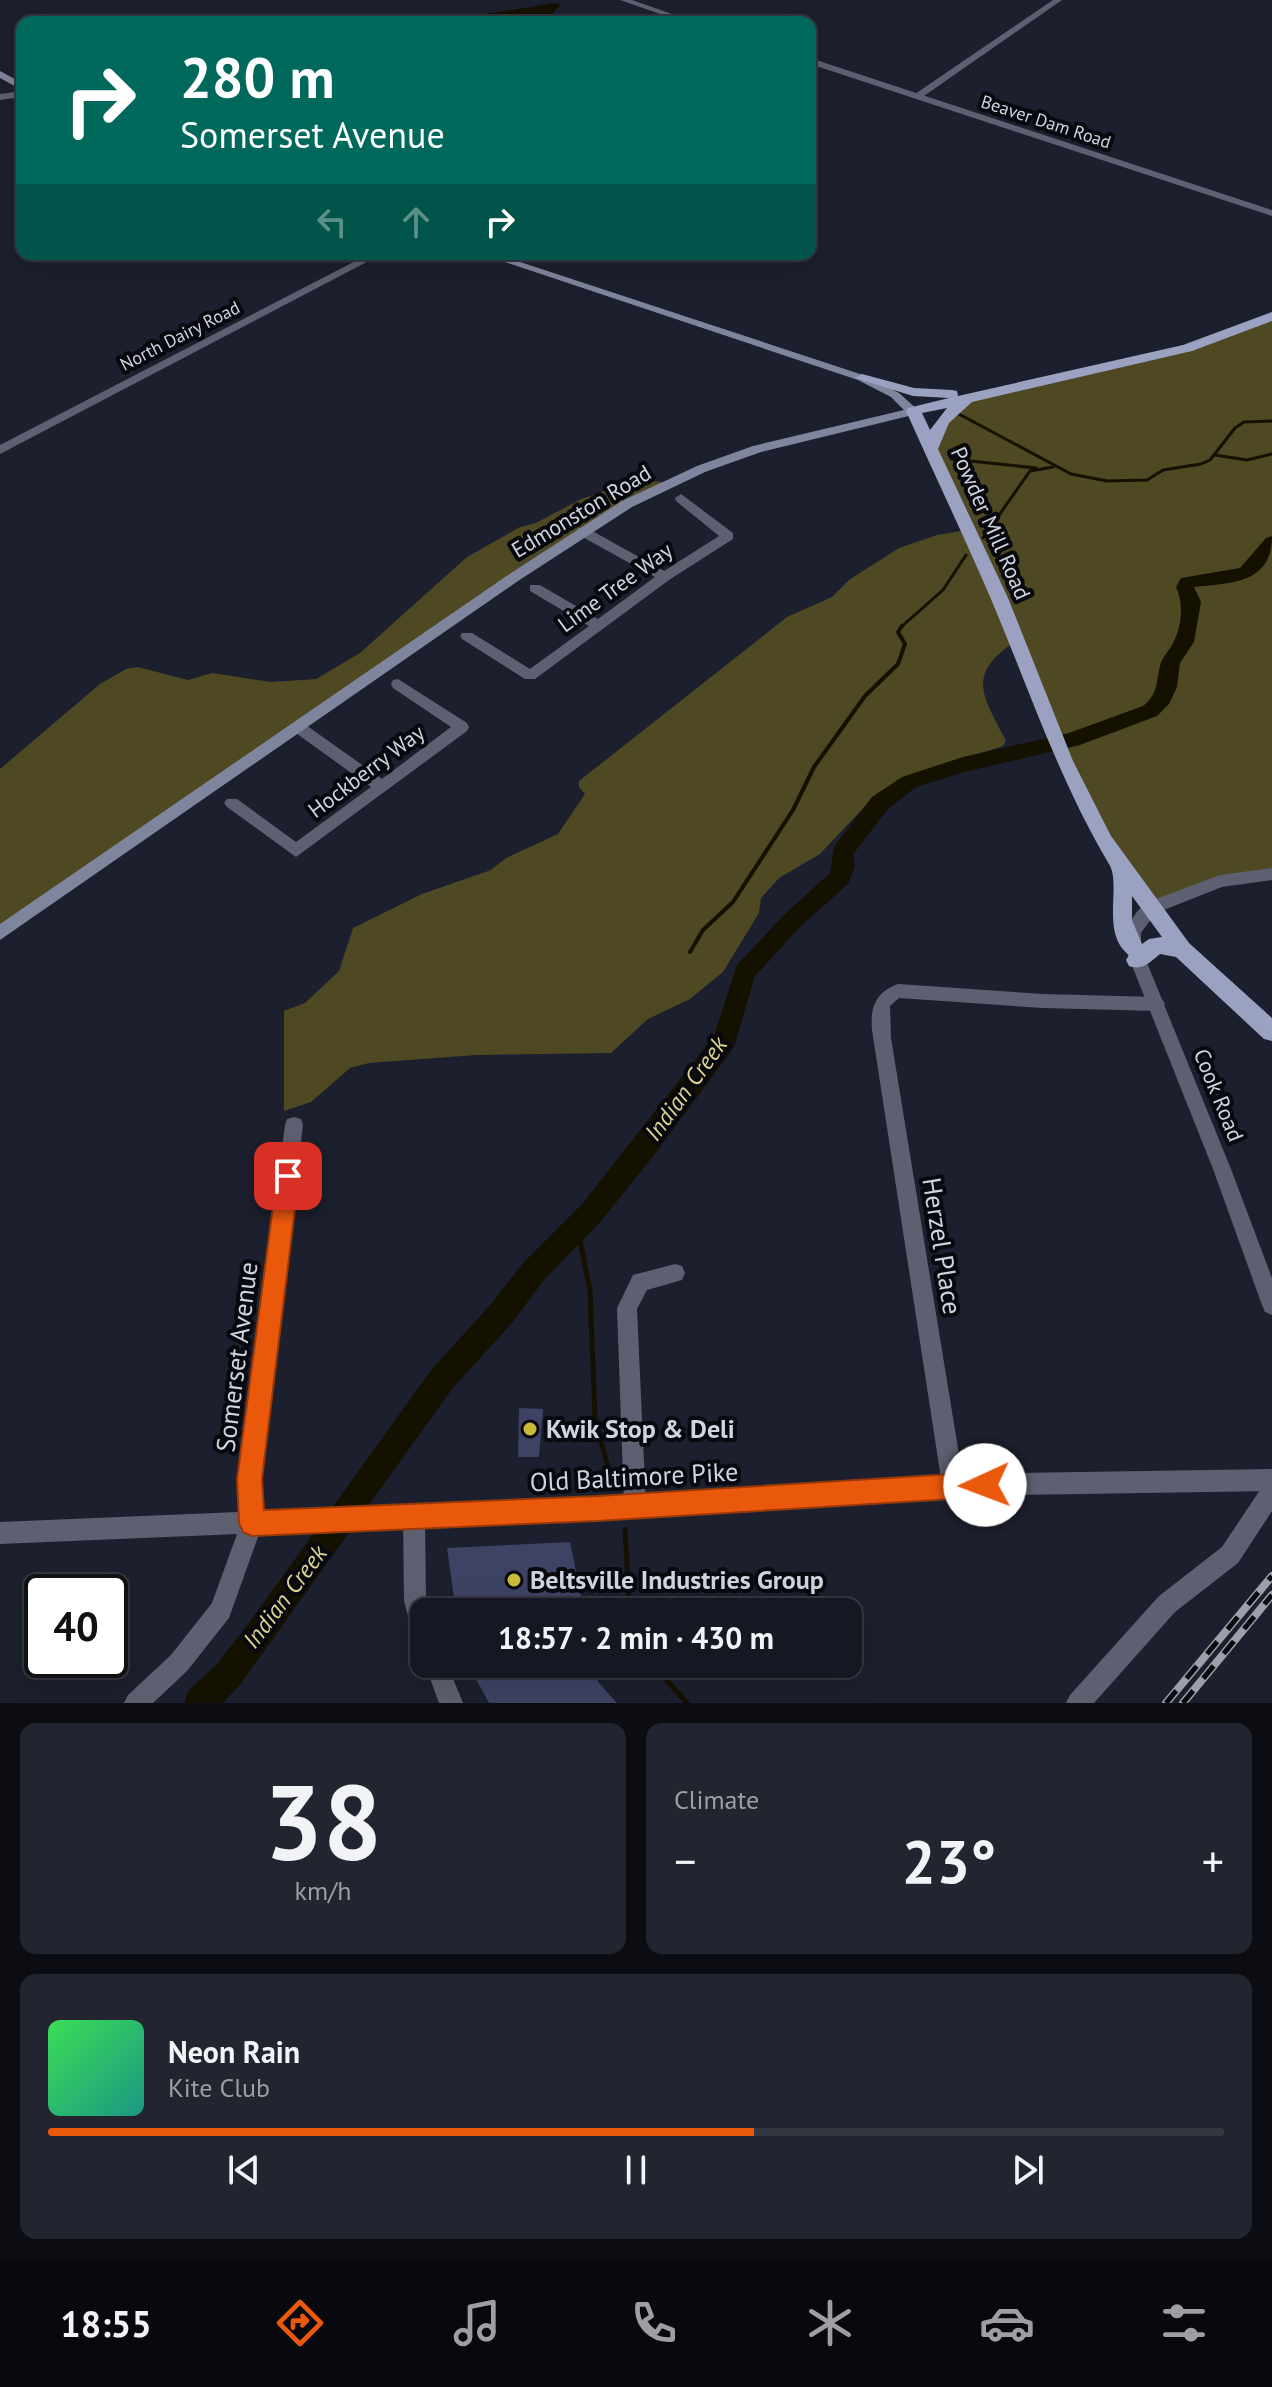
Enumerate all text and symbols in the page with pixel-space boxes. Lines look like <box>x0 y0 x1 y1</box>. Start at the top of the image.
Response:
text: 280 m <box>180 41 335 113</box>
icon: right <box>48 48 152 152</box>
street label: Beaver Dam Road <box>978 90 1114 153</box>
text: Somerset Avenue <box>180 111 445 158</box>
icon: left <box>310 200 354 244</box>
icon: ahead <box>394 200 438 244</box>
icon: right <box>478 200 522 244</box>
street label: North Dairy Road <box>116 295 244 376</box>
street label: Powder Mill Road <box>945 442 1037 604</box>
street label: Edmonston Road <box>506 458 656 564</box>
street label: Lime Tree Way <box>552 536 678 638</box>
street label: Hockberry Way <box>302 718 430 824</box>
water label: Indian Creek <box>637 1030 735 1147</box>
street label: Cook Road <box>1188 1044 1250 1146</box>
pin <box>254 1142 322 1210</box>
icon: arrive <box>266 1154 310 1198</box>
street label: Herzel Place <box>915 1175 970 1317</box>
street label: Somerset Avenue <box>208 1260 265 1454</box>
place label: Kwik Stop & Deli <box>546 1412 735 1445</box>
marker: Kwik Stop & Deli <box>521 1420 539 1438</box>
position arrow <box>943 1443 1027 1527</box>
street label: Old Baltimore Pike <box>529 1455 739 1498</box>
water label: Indian Creek <box>236 1538 334 1655</box>
place label: Beltsville Industries Group <box>530 1563 824 1596</box>
marker: Beltsville Industries Group <box>505 1571 523 1589</box>
speed limit sign: 40 <box>24 1574 128 1678</box>
text: 18:57 · 2 min · 430 m <box>498 1618 774 1657</box>
text: 38 <box>264 1754 382 1889</box>
text: Climate <box>674 1783 759 1816</box>
text: 23° <box>902 1822 996 1900</box>
text: − <box>674 1832 696 1889</box>
text: + <box>1202 1832 1224 1889</box>
text: km/h <box>295 1874 352 1907</box>
text: Neon Rain <box>168 2032 300 2071</box>
text: Kite Club <box>168 2071 270 2104</box>
icon: previous <box>222 2148 266 2192</box>
icon: pause <box>614 2148 658 2192</box>
icon: next <box>1006 2148 1050 2192</box>
icon: directions <box>272 2295 328 2351</box>
icon: music <box>449 2295 505 2351</box>
icon: phone <box>626 2295 682 2351</box>
icon: climate <box>802 2295 858 2351</box>
icon: car <box>979 2295 1035 2351</box>
icon: filters <box>1156 2295 1212 2351</box>
text: 18:55 <box>60 2300 152 2347</box>

